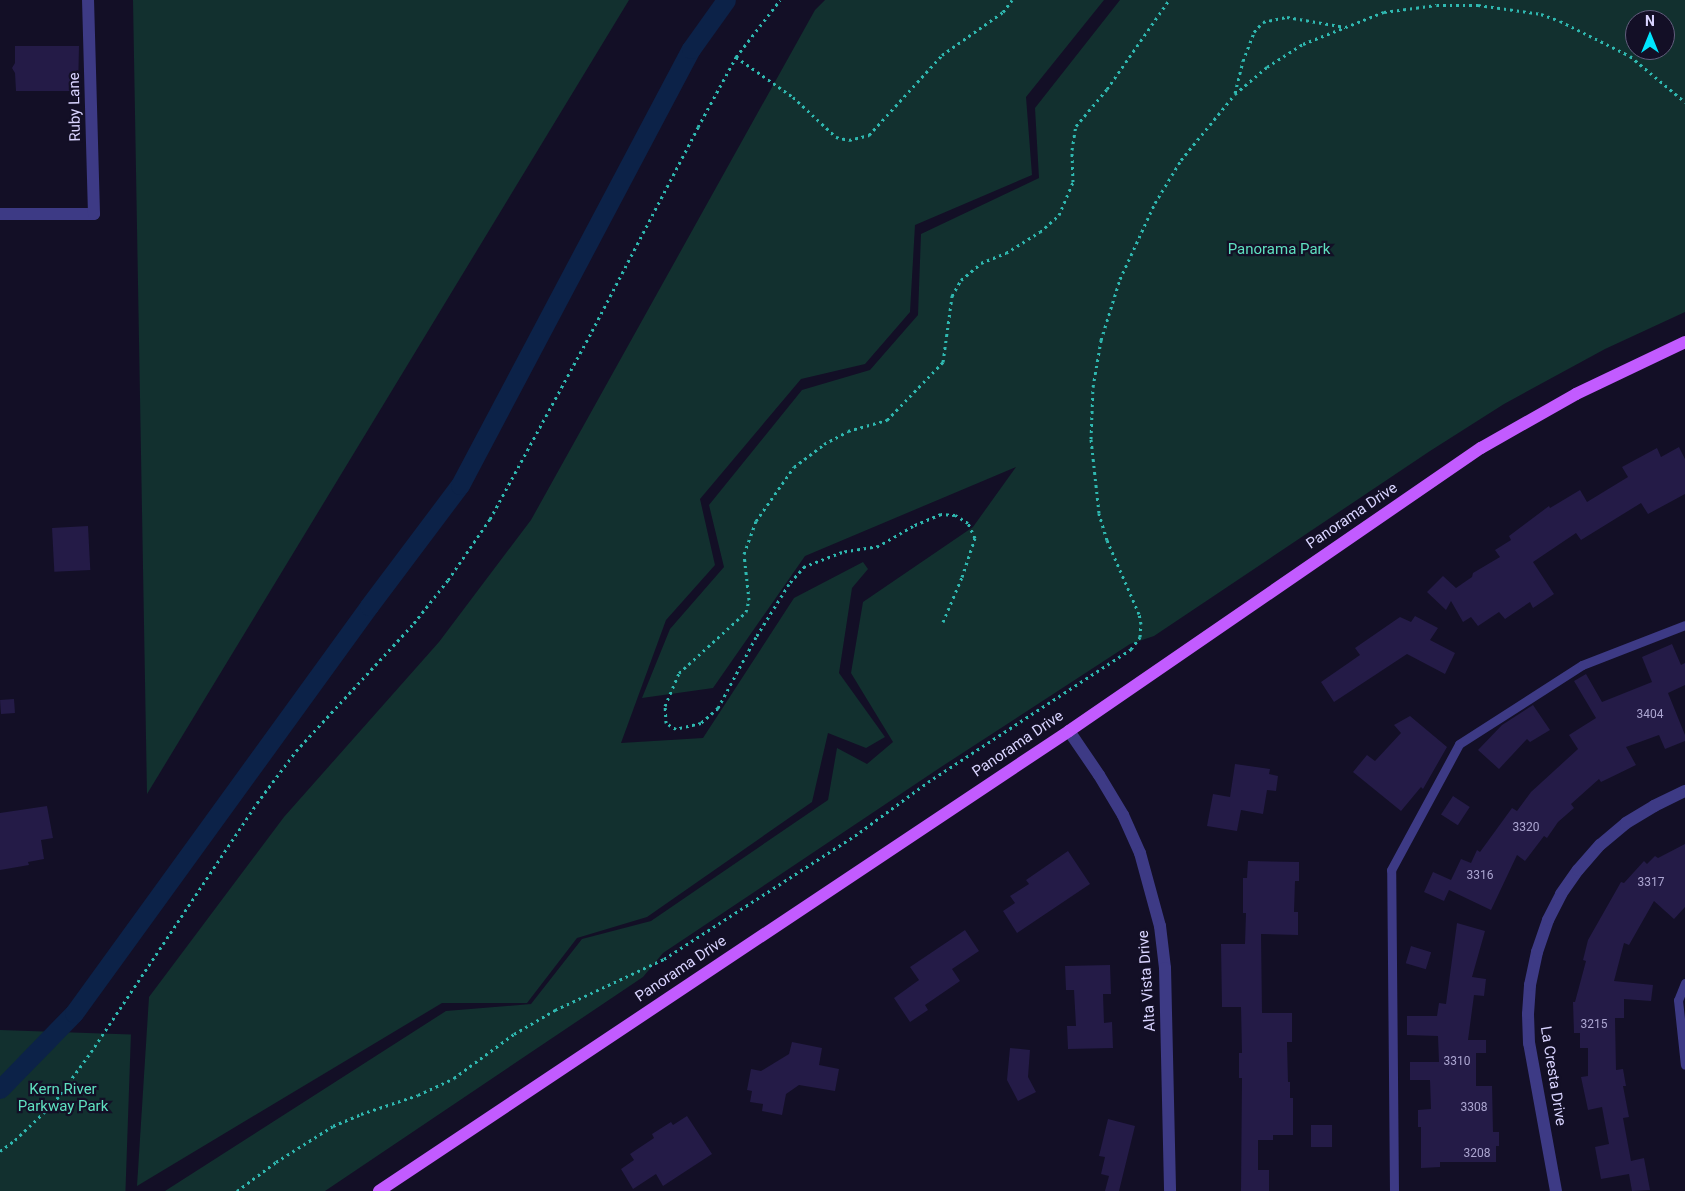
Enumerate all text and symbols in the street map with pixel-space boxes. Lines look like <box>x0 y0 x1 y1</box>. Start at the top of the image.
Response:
north arrow <box>1625 10 1675 60</box>
text: N <box>1645 13 1655 29</box>
street label: Ruby Lane <box>65 72 85 142</box>
park label: Panorama Park <box>1228 241 1330 259</box>
street label: Panorama Drive <box>1303 479 1401 553</box>
street label: Panorama Drive <box>969 707 1067 781</box>
house number: 3404 <box>1637 708 1663 722</box>
house number: 3320 <box>1513 821 1539 835</box>
house number: 3316 <box>1467 869 1493 883</box>
house number: 3317 <box>1638 876 1664 890</box>
street label: Alta Vista Drive <box>1134 930 1160 1032</box>
street label: Panorama Drive <box>632 932 730 1006</box>
house number: 3215 <box>1581 1018 1607 1032</box>
street label: La Cresta Drive <box>1536 1025 1570 1127</box>
house number: 3310 <box>1444 1055 1470 1069</box>
park label: Kern River Parkway Park <box>18 1080 108 1115</box>
house number: 3308 <box>1461 1101 1487 1115</box>
house number: 3208 <box>1464 1147 1490 1161</box>

